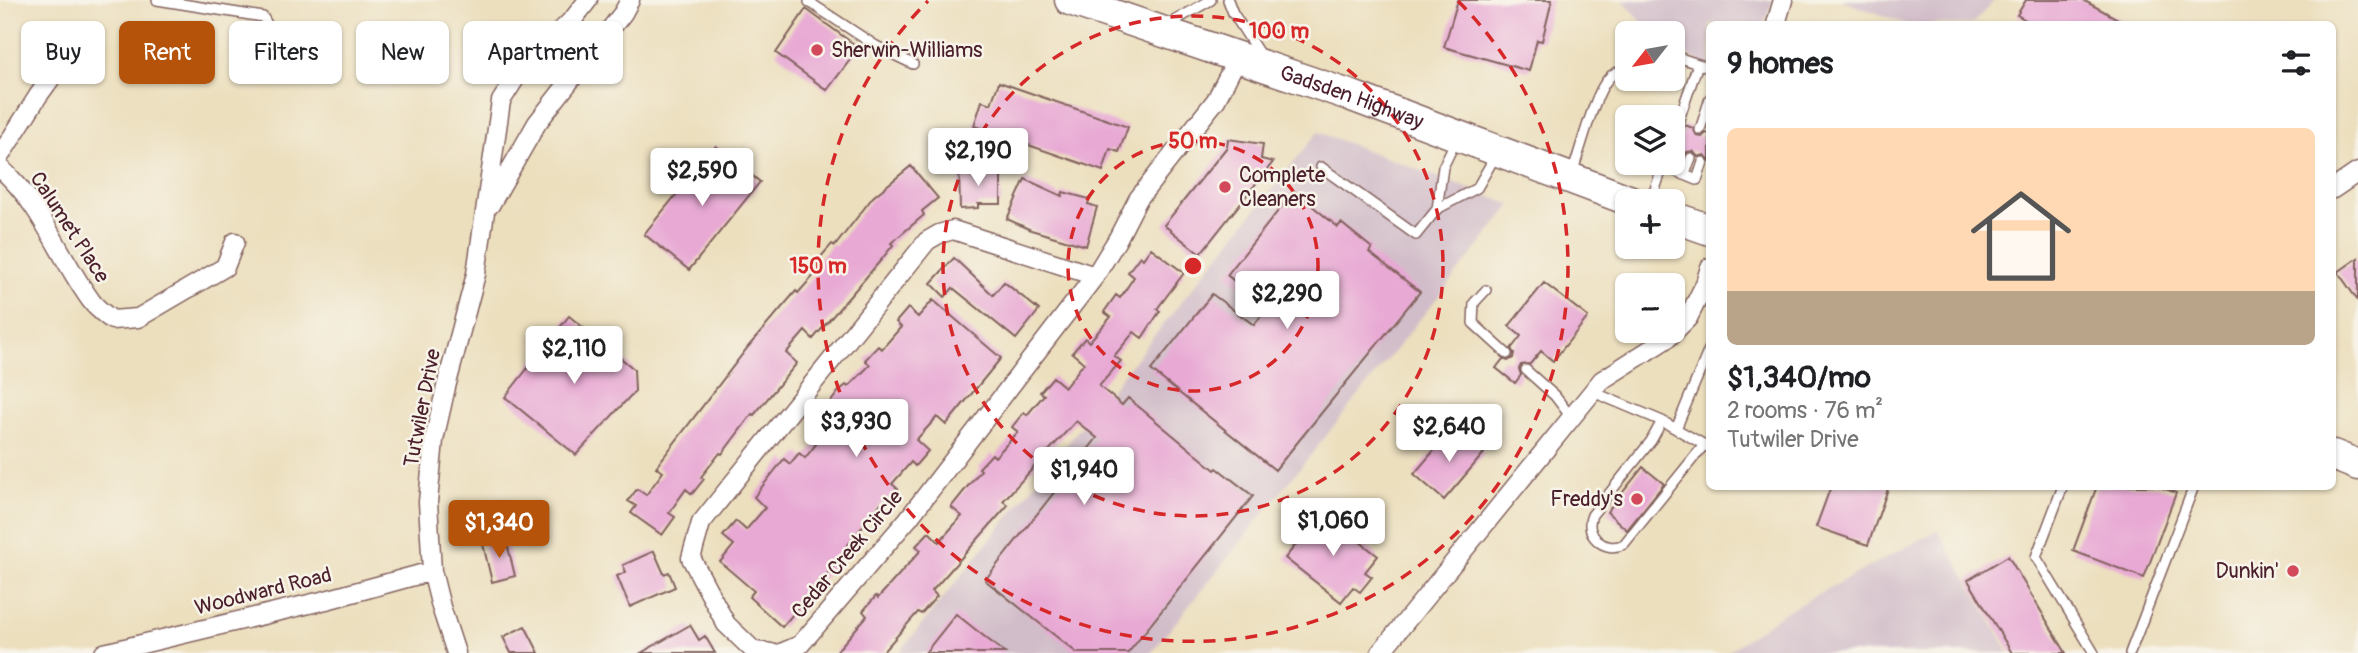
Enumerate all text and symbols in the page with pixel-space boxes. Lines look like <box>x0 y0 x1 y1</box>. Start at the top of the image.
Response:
text: 100 m <box>1249 18 1309 45</box>
chip: Buy <box>21 21 105 84</box>
chip: Rent <box>119 21 215 84</box>
chip: Filters <box>229 21 342 84</box>
chip: New <box>356 21 449 84</box>
chip: Apartment <box>463 21 623 84</box>
north arrow <box>1615 21 1685 91</box>
map controls <box>1615 21 1685 343</box>
place label: Sherwin-Williams <box>831 37 983 64</box>
marker: Sherwin-Williams <box>809 42 825 58</box>
icon: filters <box>2277 44 2315 82</box>
text: 9 homes <box>1727 45 1833 82</box>
street label: Gadsden Highway <box>1276 59 1427 136</box>
button: layers <box>1615 105 1685 175</box>
pin: $2,190 <box>921 128 1035 188</box>
text: 50 m <box>1169 128 1218 155</box>
text: $2,190 <box>944 136 1012 165</box>
pin: $2,590 <box>645 148 759 208</box>
text: $2,590 <box>666 156 738 185</box>
place label: Complete Cleaners <box>1239 162 1326 213</box>
street label: Calumet Place <box>24 167 116 288</box>
icon: home <box>1958 173 2084 299</box>
marker: Complete Cleaners <box>1217 179 1233 195</box>
button: + <box>1615 189 1685 259</box>
text: 150 m <box>789 253 847 280</box>
centre of rings <box>1181 254 1205 278</box>
pin: $2,290 <box>1230 272 1344 331</box>
button: − <box>1615 273 1685 343</box>
text: $2,290 <box>1251 279 1323 308</box>
pin: $2,110 <box>517 326 631 386</box>
text: $2,110 <box>542 334 606 363</box>
street label: Tutwiler Drive <box>398 346 447 470</box>
text: $1,340/mo <box>1727 359 1871 396</box>
text: 2 rooms · 76 m² <box>1727 396 1883 425</box>
pin: $3,930 <box>799 400 913 459</box>
pin: $2,640 <box>1392 405 1506 464</box>
text: $3,930 <box>820 407 892 436</box>
text: $2,640 <box>1412 412 1486 441</box>
text: Tutwiler Drive <box>1727 425 1859 454</box>
pin: $1,940 <box>1027 448 1141 507</box>
text: $1,940 <box>1050 455 1118 484</box>
street label: Cedar Creek Circle <box>786 484 909 624</box>
place label: Freddy's <box>1550 486 1624 513</box>
marker: Freddy's <box>1629 491 1645 507</box>
pin: $1,060 <box>1276 498 1390 558</box>
pin: $1,340 <box>442 500 556 560</box>
text: $1,060 <box>1297 506 1369 535</box>
text: $1,340 <box>464 508 534 537</box>
place label: Dunkin' <box>2215 558 2279 585</box>
street label: Woodward Road <box>192 561 334 622</box>
marker: Dunkin' <box>2285 563 2301 579</box>

